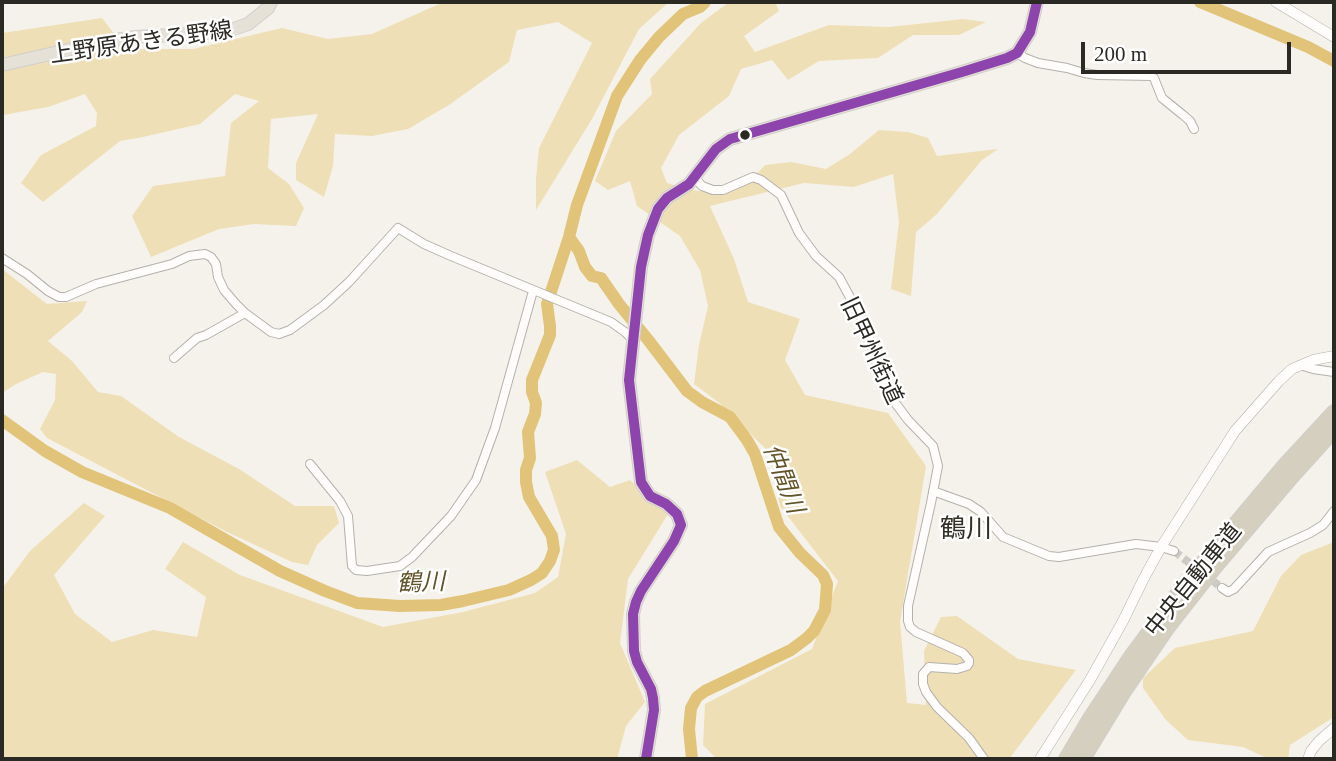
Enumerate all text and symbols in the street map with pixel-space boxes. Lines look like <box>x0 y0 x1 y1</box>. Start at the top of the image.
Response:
street label: 上野原あきる野線 <box>48 15 234 67</box>
scale bar <box>1084 28 1294 72</box>
text: 200 m <box>1094 42 1147 66</box>
unlabelled marker <box>738 128 752 142</box>
street label: 旧甲州街道 <box>836 292 910 408</box>
water label: 仲間川 <box>759 439 811 517</box>
district label: 鶴川 <box>940 511 992 543</box>
street label: 中央自動車道 <box>1138 517 1246 641</box>
water label: 鶴川 <box>397 566 445 596</box>

